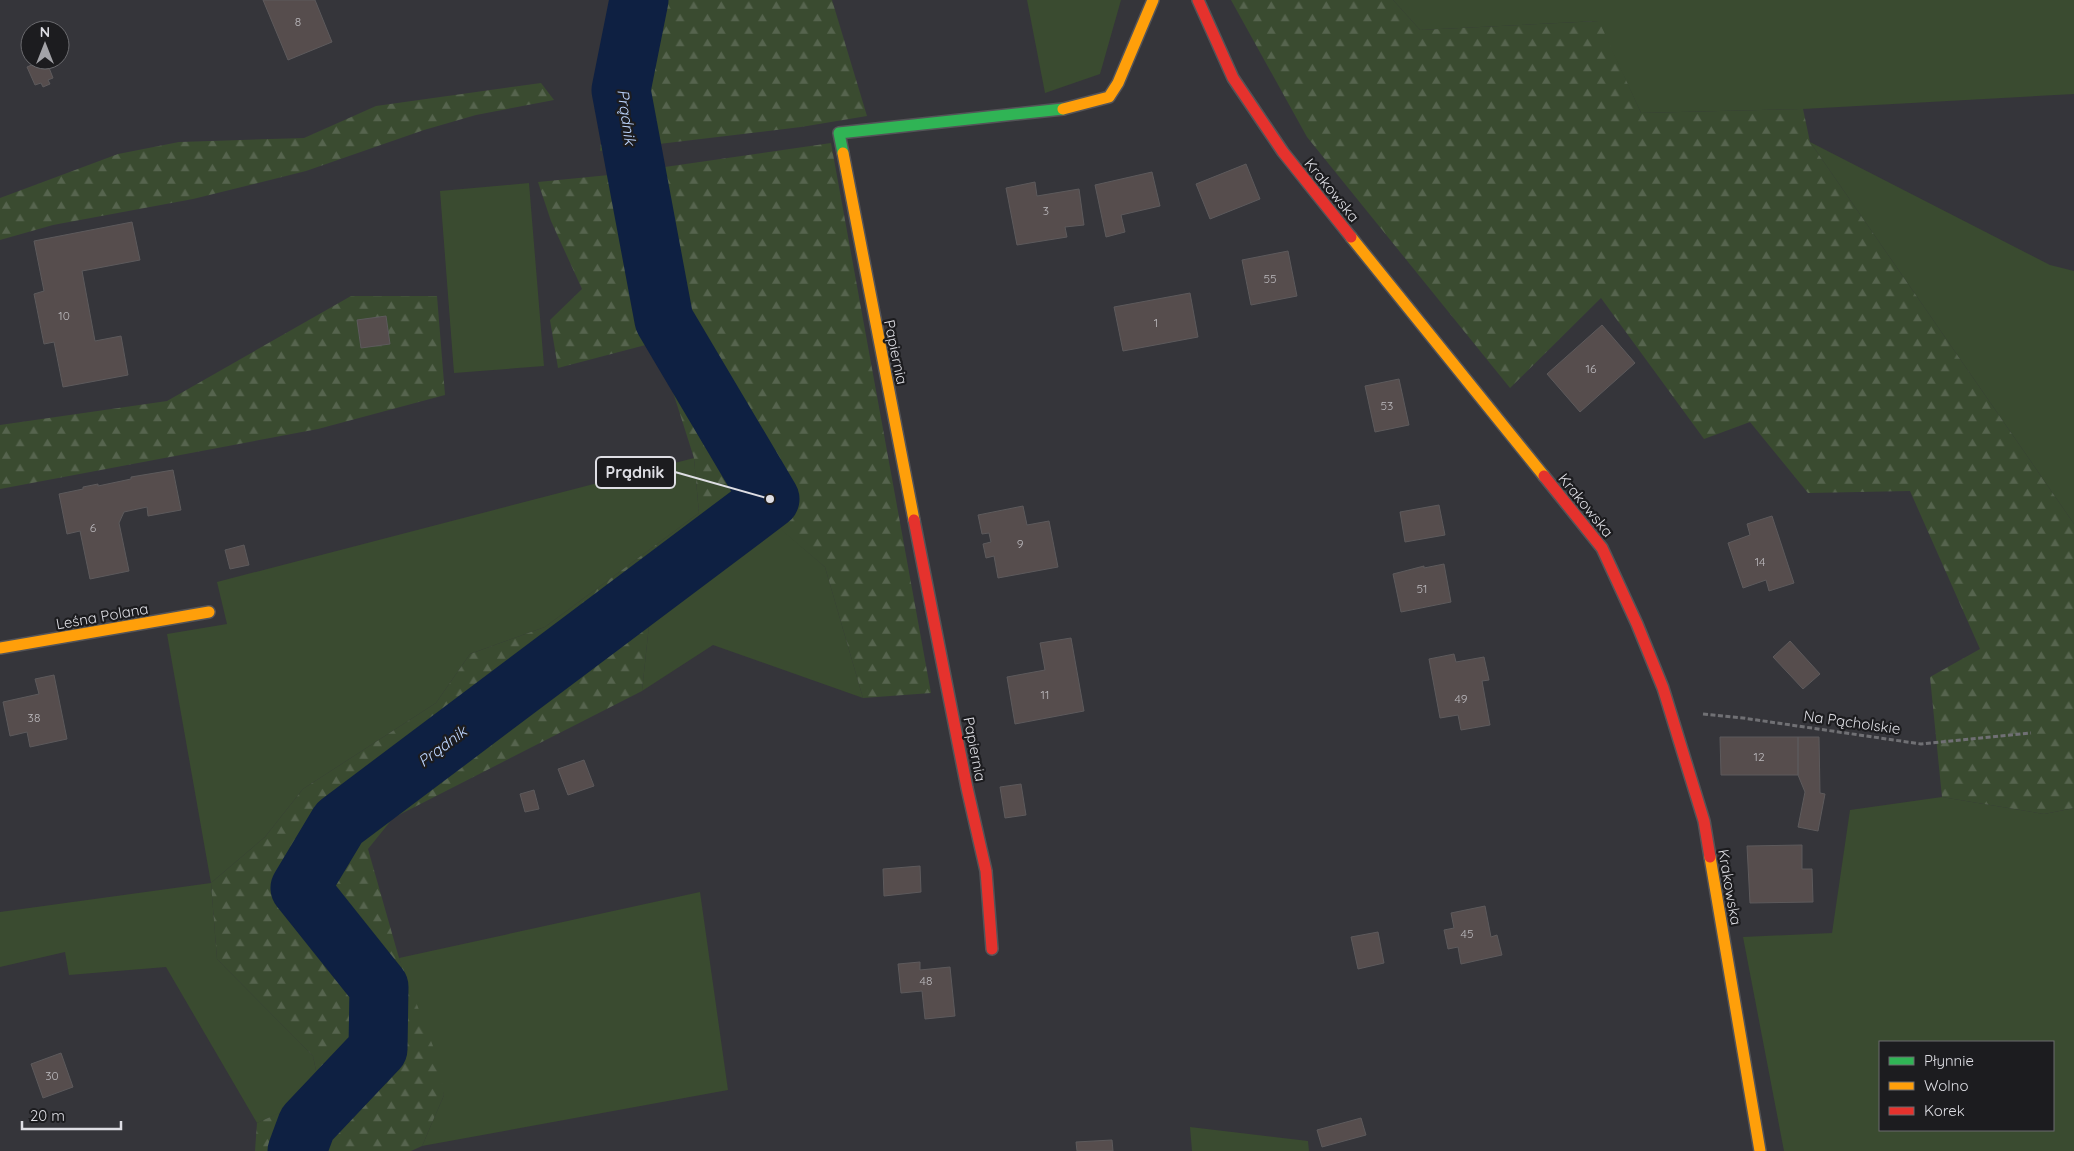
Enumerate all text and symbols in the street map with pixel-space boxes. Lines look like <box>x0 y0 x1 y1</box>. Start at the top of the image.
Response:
house number: 8 <box>295 14 301 29</box>
north arrow <box>20 20 70 70</box>
text: N <box>40 23 50 41</box>
water label: Prądnik <box>613 88 641 148</box>
street label: Krakowska <box>1300 154 1364 226</box>
house number: 3 <box>1043 203 1049 218</box>
house number: 55 <box>1263 271 1277 286</box>
house number: 10 <box>58 308 70 323</box>
house number: 1 <box>1154 315 1158 330</box>
street label: Papiernia <box>880 318 912 386</box>
house number: 16 <box>1586 361 1597 376</box>
house number: 53 <box>1381 398 1393 413</box>
callout: Prądnik <box>596 457 675 488</box>
text: Prądnik <box>606 462 664 482</box>
street label: Krakowska <box>1554 469 1618 541</box>
house number: 6 <box>90 520 97 535</box>
house number: 9 <box>1017 536 1024 551</box>
house number: 14 <box>1755 554 1765 569</box>
house number: 51 <box>1417 581 1427 596</box>
street label: Leśna Polana <box>54 599 150 633</box>
house number: 11 <box>1041 687 1049 702</box>
house number: 49 <box>1455 691 1468 706</box>
street label: Na Pącholskie <box>1802 706 1902 738</box>
house number: 38 <box>28 710 40 725</box>
street label: Papiernia <box>959 715 991 783</box>
water label: Prądnik <box>414 720 472 771</box>
house number: 12 <box>1753 749 1765 764</box>
street label: Krakowska <box>1714 848 1746 926</box>
house number: 45 <box>1461 926 1473 941</box>
house number: 48 <box>920 973 932 988</box>
legend <box>1879 1041 2054 1131</box>
text: Płynnie <box>1924 1051 1974 1070</box>
house number: 30 <box>45 1068 59 1083</box>
text: Wolno <box>1924 1076 1969 1095</box>
scale bar <box>22 1098 121 1130</box>
text: Korek <box>1924 1101 1965 1120</box>
text: 20 m <box>30 1106 65 1125</box>

